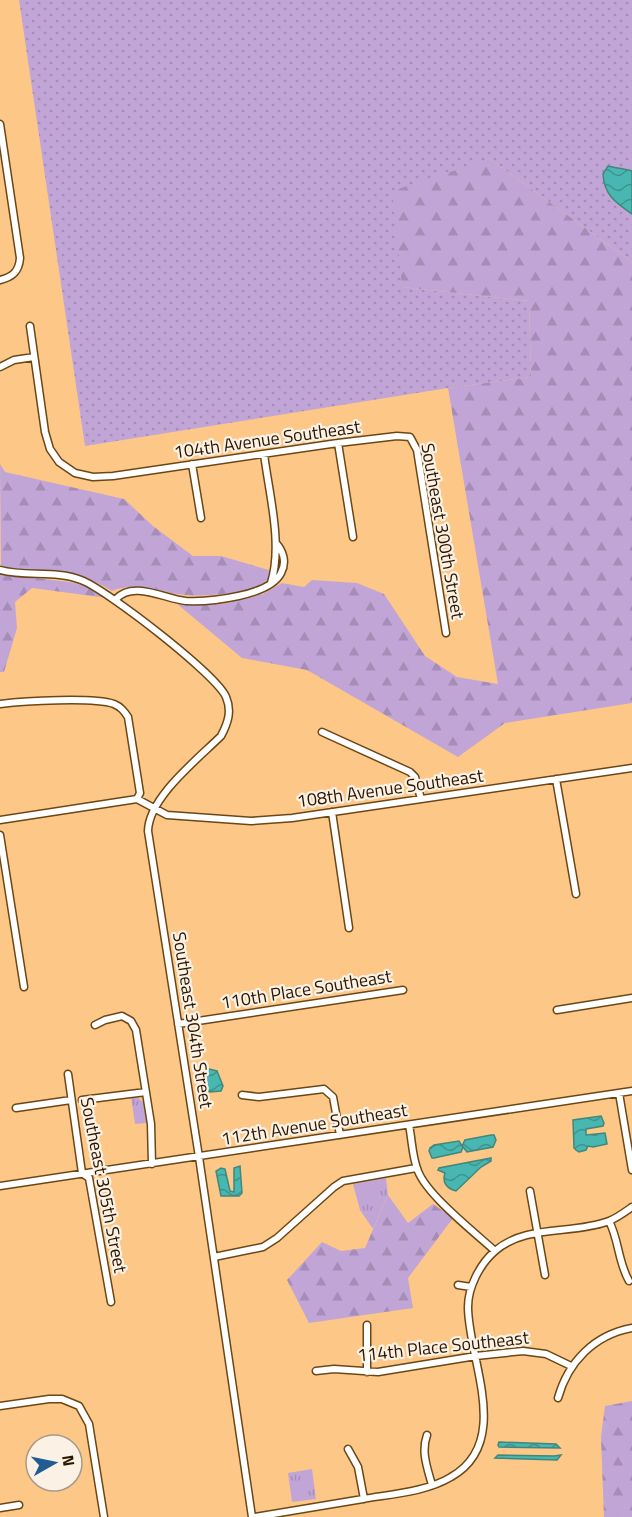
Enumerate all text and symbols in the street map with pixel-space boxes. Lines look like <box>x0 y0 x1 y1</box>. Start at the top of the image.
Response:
street label: 104th Avenue Southeast <box>172 412 363 465</box>
street label: Southeast 300th Street <box>414 441 472 622</box>
street label: 108th Avenue Southeast <box>295 761 486 814</box>
street label: Southeast 304th Street <box>166 930 220 1111</box>
street label: 110th Place Southeast <box>219 962 394 1016</box>
street label: Southeast 305th Street <box>74 1095 134 1276</box>
street label: 112th Avenue Southeast <box>219 1096 410 1152</box>
street label: 114th Place Southeast <box>356 1323 531 1368</box>
north arrow <box>24 1433 84 1493</box>
text: N <box>56 1453 82 1468</box>

